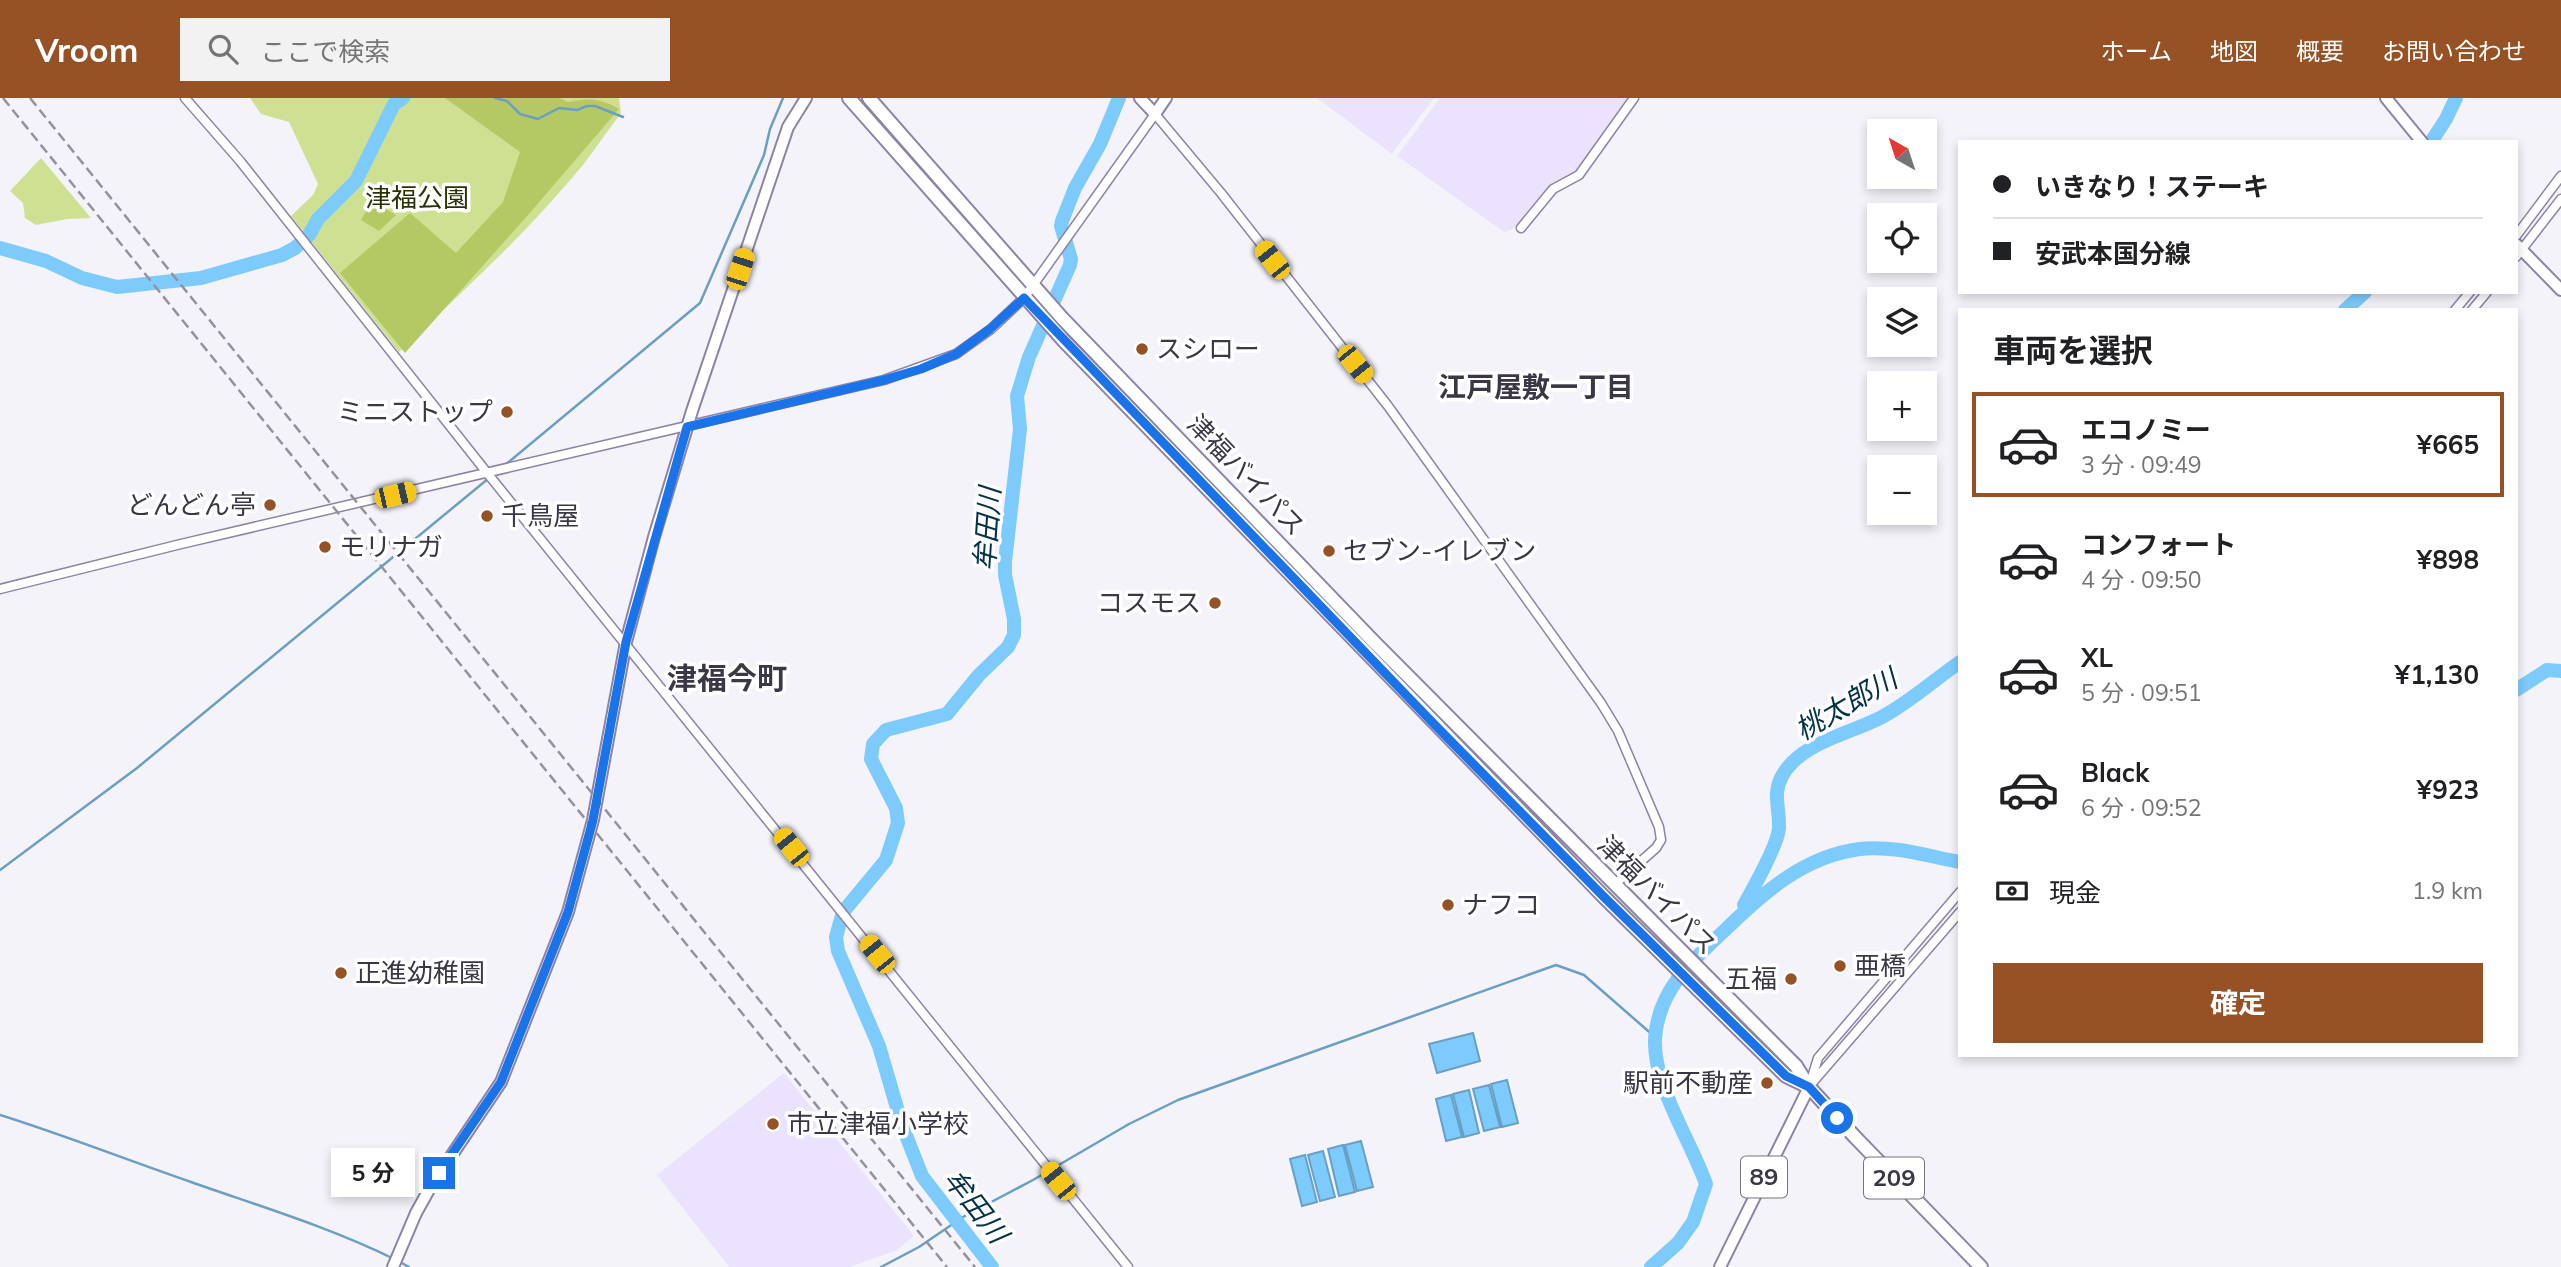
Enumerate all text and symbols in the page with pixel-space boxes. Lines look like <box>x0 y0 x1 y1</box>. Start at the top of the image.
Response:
search box <box>180 18 670 81</box>
text: Vroom <box>35 29 138 70</box>
icon: search <box>204 30 242 68</box>
text: ここで検索 <box>260 35 390 68</box>
text: ホーム <box>2101 36 2172 66</box>
text: 地図 <box>2210 36 2258 66</box>
text: 概要 <box>2296 36 2344 66</box>
text: お問い合わせ <box>2382 36 2526 66</box>
north arrow <box>1867 119 1937 189</box>
map controls <box>1867 119 1937 525</box>
text: いきなり！ステーキ <box>2035 170 2269 203</box>
park label: 津福公園 <box>365 181 469 214</box>
button: locate <box>1867 203 1937 273</box>
car <box>1251 237 1294 283</box>
text: 安武本国分線 <box>2035 237 2191 270</box>
car <box>724 246 757 292</box>
button: layers <box>1867 287 1937 357</box>
text: 車両を選択 <box>1993 330 2153 370</box>
place label: スシロー <box>1156 332 1260 365</box>
marker: スシロー <box>1134 341 1150 357</box>
car <box>1334 341 1377 387</box>
district label: 江戸屋敷一丁目 <box>1438 369 1634 404</box>
button: + <box>1867 371 1937 441</box>
place label: ミニストップ <box>337 395 493 428</box>
marker: ミニストップ <box>499 404 515 420</box>
street label: 津福バイパス <box>1180 407 1312 542</box>
icon: car <box>1997 413 2060 476</box>
text: エコノミー <box>2081 413 2211 446</box>
text: ¥665 <box>2417 428 2479 461</box>
text: 3 分 · 09:49 <box>2081 450 2202 479</box>
button: − <box>1867 455 1937 525</box>
car <box>373 480 418 510</box>
water label: 牟田川 <box>966 483 1007 572</box>
place label: どんどん亭 <box>127 488 256 521</box>
marker: どんどん亭 <box>262 497 278 513</box>
place label: 千鳥屋 <box>501 499 579 532</box>
marker: 千鳥屋 <box>479 508 495 524</box>
icon: car <box>1997 528 2060 591</box>
text: コンフォート <box>2081 528 2236 561</box>
place label: モリナガ <box>339 530 443 563</box>
place label: セブン-イレブン <box>1343 534 1536 567</box>
marker: モリナガ <box>317 539 333 555</box>
marker: セブン-イレブン <box>1321 543 1337 559</box>
text: ¥898 <box>2417 543 2479 576</box>
text: 4 分 · 09:50 <box>2081 565 2202 594</box>
place label: コスモス <box>1097 586 1201 619</box>
marker: コスモス <box>1207 595 1223 611</box>
text: XL <box>2081 641 2113 674</box>
icon: car <box>1997 643 2060 706</box>
text: ¥1,130 <box>2395 658 2479 691</box>
district label: 津福今町 <box>667 659 787 697</box>
water label: 桃太郎川 <box>1788 659 1906 747</box>
text: 5 分 · 09:51 <box>2081 678 2202 707</box>
text: Black <box>2081 756 2149 789</box>
icon: car <box>1997 758 2060 821</box>
text: ¥923 <box>2417 773 2479 806</box>
text: 6 分 · 09:52 <box>2081 793 2202 822</box>
car <box>770 824 813 870</box>
street label: 津福バイパス <box>1591 828 1724 961</box>
icon: cash <box>1993 872 2031 910</box>
text: 現金 <box>2049 876 2101 909</box>
text: 1.9 km <box>2412 876 2483 905</box>
place label: ナフコ <box>1462 888 1540 921</box>
marker: ナフコ <box>1440 897 1456 913</box>
car <box>856 931 899 977</box>
place label: 亜橋 <box>1854 949 1906 982</box>
place label: 正進幼稚園 <box>355 956 485 989</box>
marker: 亜橋 <box>1832 958 1848 974</box>
place label: 五福 <box>1725 962 1777 995</box>
button: 確定 <box>1993 963 2483 1043</box>
marker: 正進幼稚園 <box>333 965 349 981</box>
marker: 五福 <box>1783 971 1799 987</box>
place label: 駅前不動産 <box>1623 1066 1753 1099</box>
marker: 駅前不動産 <box>1759 1075 1775 1091</box>
route start <box>1821 1102 1853 1134</box>
place label: 市立津福小学校 <box>787 1107 969 1140</box>
marker: 市立津福小学校 <box>765 1116 781 1132</box>
callout: 5 分 <box>330 1148 414 1198</box>
road number: 89 <box>1741 1156 1787 1198</box>
route end <box>423 1157 455 1189</box>
text: 5 分 <box>351 1158 395 1187</box>
car <box>1037 1158 1080 1204</box>
road number: 209 <box>1864 1158 1924 1198</box>
water label: 牟田川 <box>937 1162 1018 1252</box>

